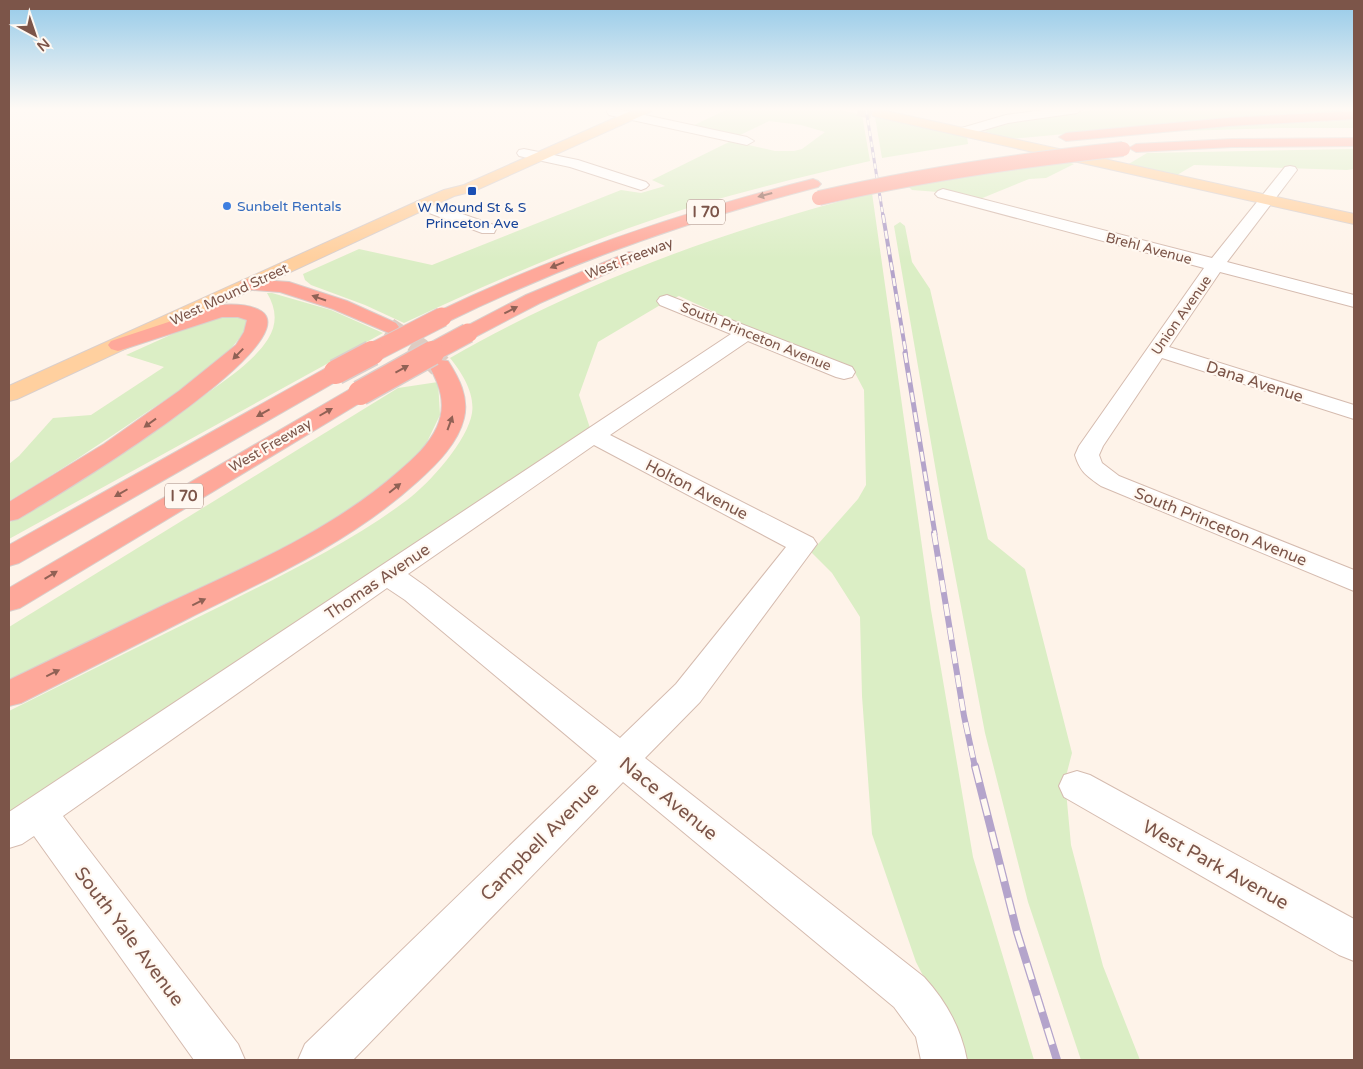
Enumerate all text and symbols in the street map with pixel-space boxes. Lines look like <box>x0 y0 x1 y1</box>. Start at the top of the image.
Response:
north arrow <box>10 10 60 60</box>
text: N <box>33 34 53 55</box>
marker: W Mound St & S Princeton Ave <box>466 185 478 197</box>
one-way arrow <box>758 192 773 200</box>
place label: Sunbelt Rentals <box>237 198 342 215</box>
place label: W Mound St & S Princeton Ave <box>418 199 527 232</box>
marker: Sunbelt Rentals <box>221 200 233 212</box>
road number: I 70 <box>687 200 725 224</box>
street label: Brehl Avenue <box>1104 229 1194 268</box>
street label: West Freeway <box>583 234 676 283</box>
street label: West Mound Street <box>167 259 292 329</box>
one-way arrow <box>549 261 564 269</box>
street label: Union Avenue <box>1148 272 1215 358</box>
one-way arrow <box>312 294 327 301</box>
street label: South Princeton Avenue <box>678 298 834 375</box>
one-way arrow <box>504 306 518 314</box>
one-way arrow <box>232 347 244 359</box>
street label: Dana Avenue <box>1204 357 1306 407</box>
one-way arrow <box>395 365 410 373</box>
one-way arrow <box>256 408 269 417</box>
one-way arrow <box>319 408 332 417</box>
street label: West Freeway <box>226 415 315 476</box>
one-way arrow <box>447 415 454 430</box>
one-way arrow <box>144 418 157 429</box>
street label: Holton Avenue <box>642 455 751 524</box>
one-way arrow <box>389 483 402 494</box>
street label: South Princeton Avenue <box>1131 483 1310 571</box>
road number: I 70 <box>165 484 203 508</box>
one-way arrow <box>114 489 129 497</box>
street label: Thomas Avenue <box>321 539 434 624</box>
one-way arrow <box>44 571 57 580</box>
one-way arrow <box>191 597 206 606</box>
one-way arrow <box>45 669 60 677</box>
street label: Nace Avenue <box>615 753 722 845</box>
street label: Campbell Avenue <box>476 778 604 906</box>
street label: West Park Avenue <box>1139 816 1293 914</box>
street label: South Yale Avenue <box>70 863 189 1010</box>

